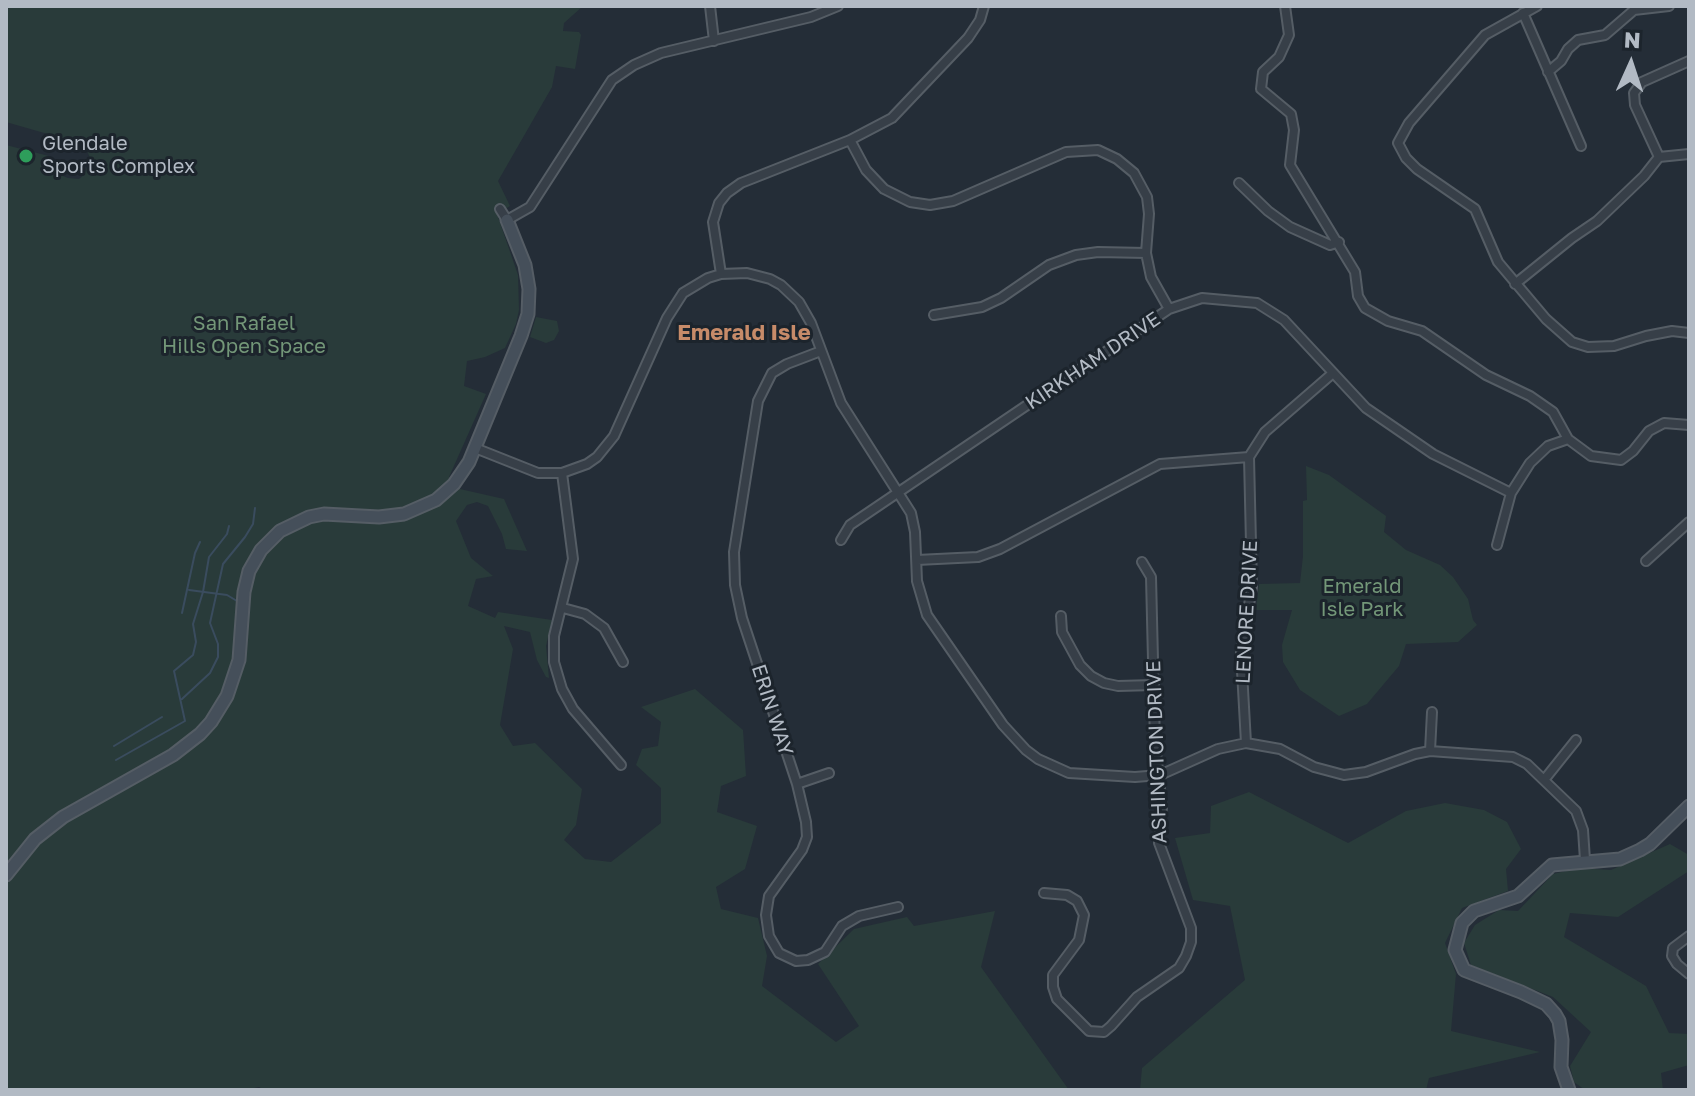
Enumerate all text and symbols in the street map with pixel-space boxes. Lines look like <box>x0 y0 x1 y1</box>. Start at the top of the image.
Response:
north arrow <box>1591 24 1671 104</box>
text: N <box>1623 26 1641 53</box>
place label: Glendale Sports Complex <box>42 132 195 179</box>
marker: Glendale Sports Complex <box>17 147 35 165</box>
street label: KIRKHAM DRIVE <box>1021 307 1165 415</box>
park label: San Rafael Hills Open Space <box>162 312 326 359</box>
district label: Emerald Isle <box>677 320 811 346</box>
street label: LENORE DRIVE <box>1231 540 1263 684</box>
park label: Emerald Isle Park <box>1321 575 1403 622</box>
street label: ASHINGTON DRIVE <box>1142 660 1172 844</box>
street label: ERIN WAY <box>746 661 798 759</box>

